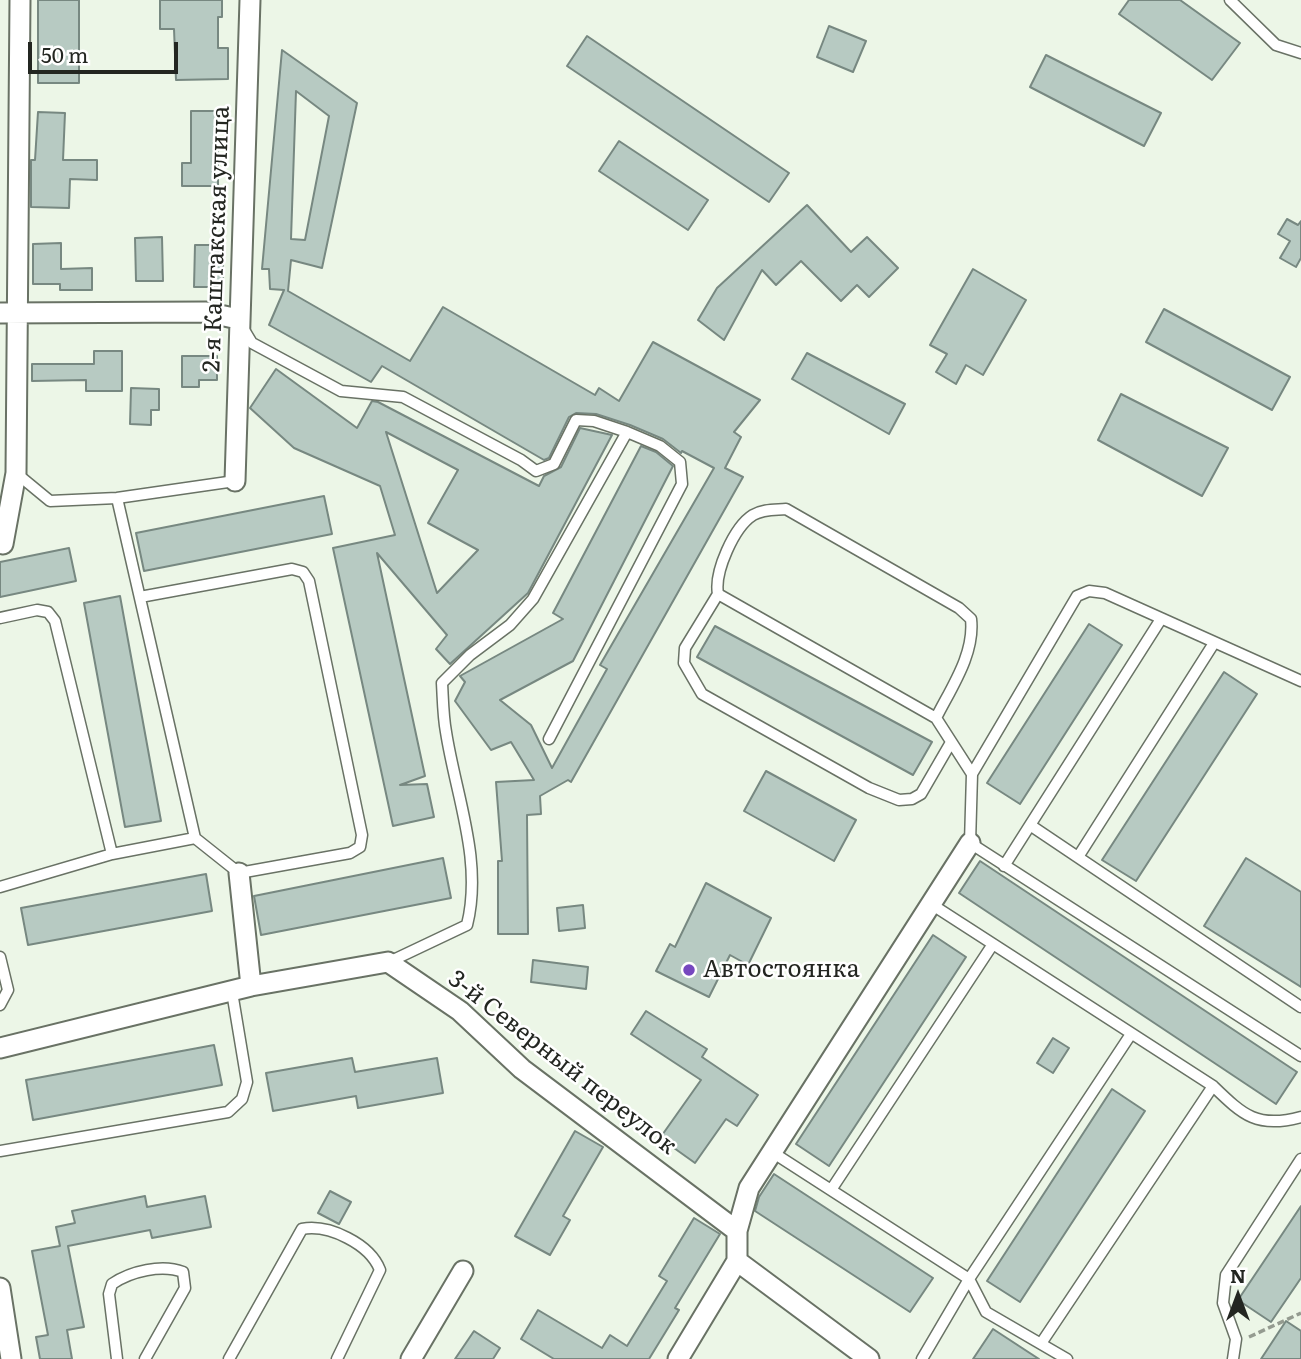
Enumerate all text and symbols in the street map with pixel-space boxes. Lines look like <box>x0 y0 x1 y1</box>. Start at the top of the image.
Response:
scale bar <box>32 28 182 72</box>
text: 50 m <box>41 38 88 69</box>
street label: 2-я Каштакская улица <box>198 105 236 373</box>
place label: Автостоянка <box>703 956 860 984</box>
marker: Автостоянка <box>681 962 697 978</box>
street label: 3-й Северный переулок <box>442 965 682 1161</box>
north arrow <box>1203 1261 1273 1331</box>
text: N <box>1230 1261 1246 1289</box>

